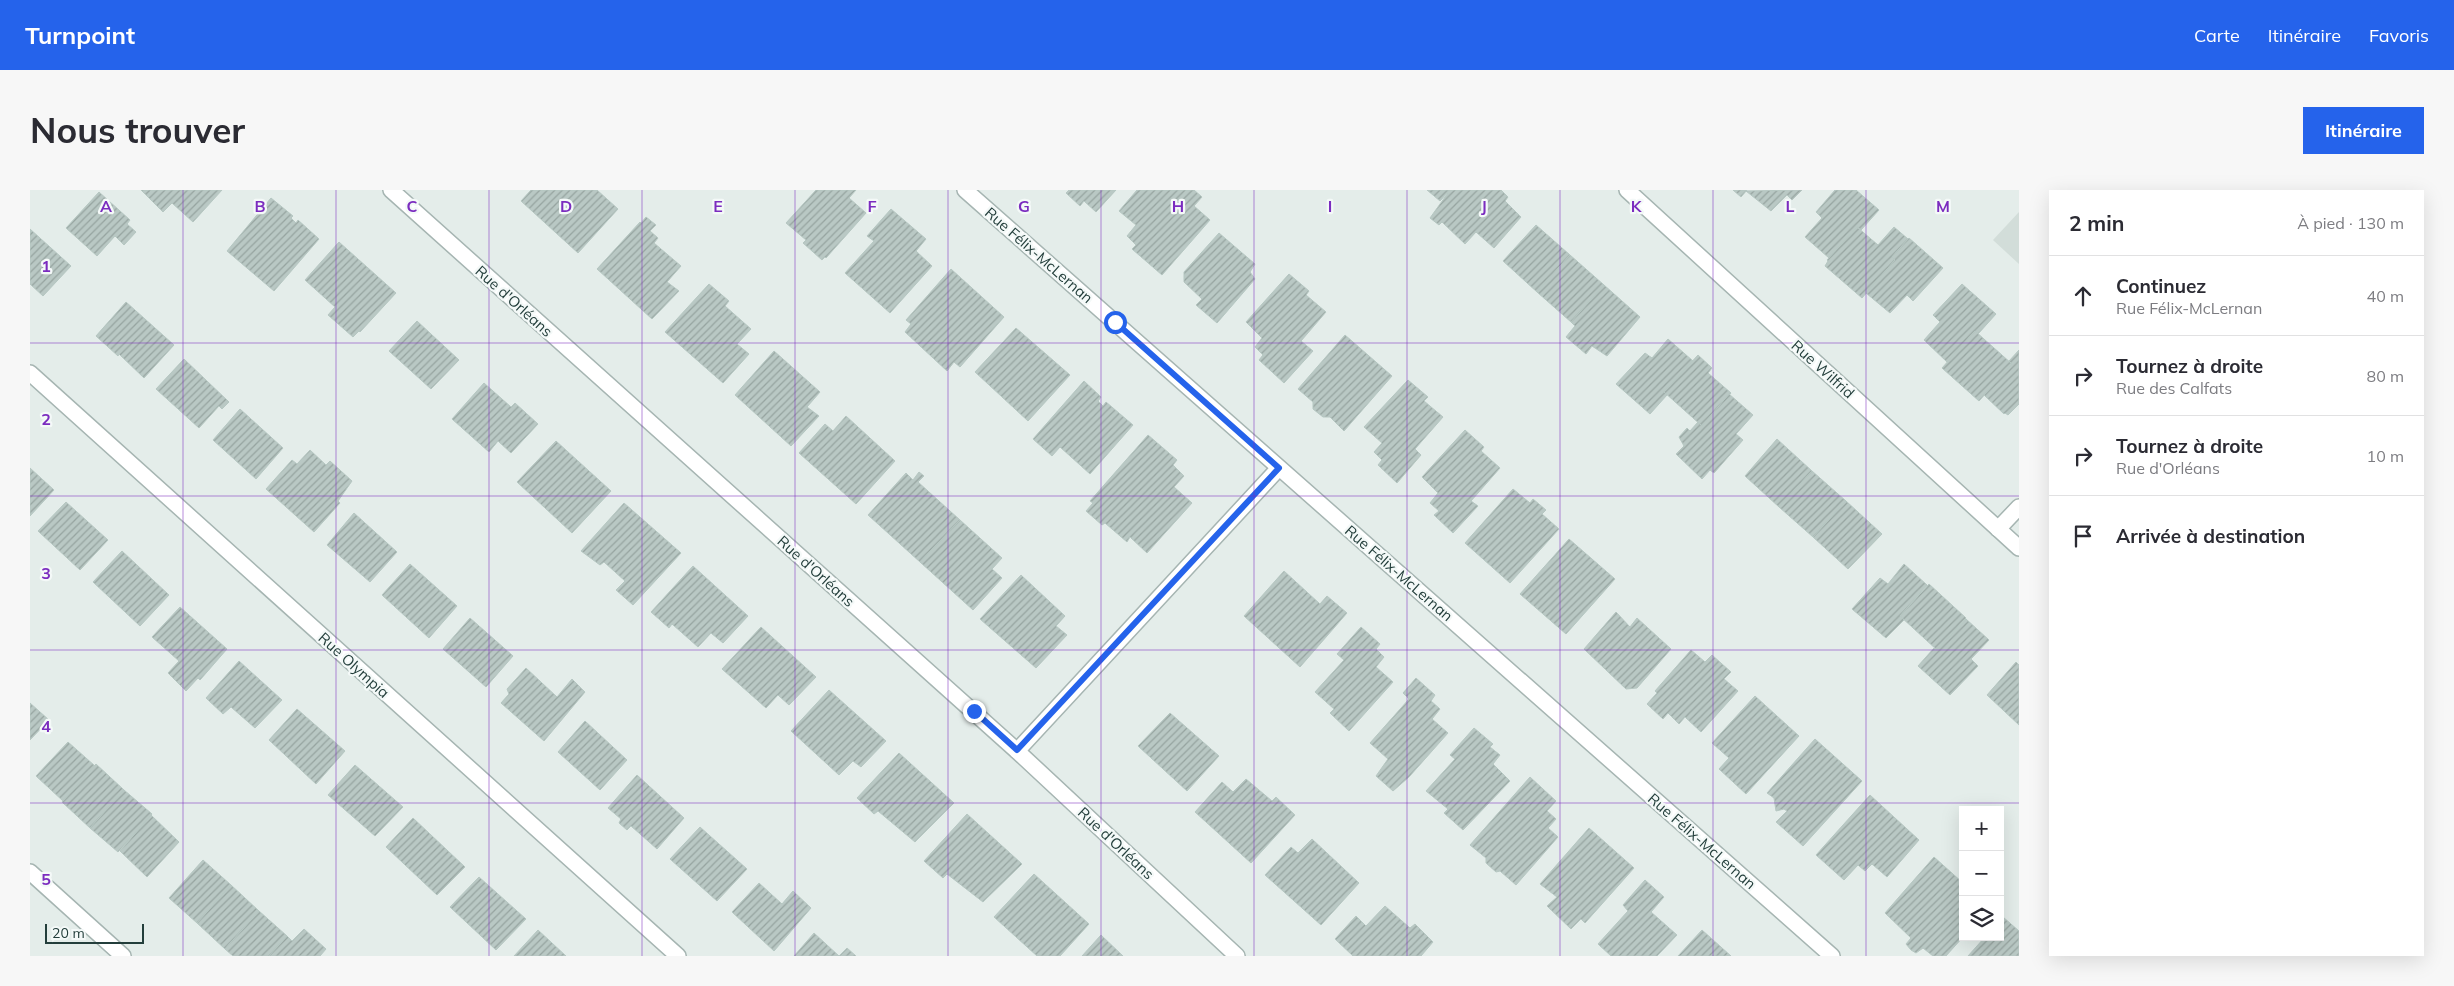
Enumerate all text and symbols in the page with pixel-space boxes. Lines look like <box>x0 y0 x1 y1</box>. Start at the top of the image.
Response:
text: Turnpoint <box>25 20 135 50</box>
text: Carte <box>2194 24 2240 47</box>
text: Itinéraire <box>2268 24 2341 47</box>
text: Favoris <box>2369 24 2429 47</box>
button: Itinéraire <box>2303 107 2424 154</box>
text: Nous trouver <box>30 108 245 152</box>
text: A <box>100 196 112 216</box>
text: B <box>254 196 266 216</box>
text: C <box>407 196 418 216</box>
text: D <box>560 196 572 216</box>
text: E <box>713 196 723 216</box>
text: F <box>867 196 877 216</box>
text: G <box>1018 196 1030 216</box>
text: H <box>1172 196 1184 216</box>
text: I <box>1328 196 1332 216</box>
text: J <box>1481 196 1487 216</box>
text: K <box>1631 196 1643 216</box>
text: L <box>1786 196 1795 216</box>
text: M <box>1936 196 1950 216</box>
street label: Rue Félix-McLernan <box>981 203 1097 307</box>
text: 2 min <box>2069 210 2124 236</box>
text: À pied · 130 m <box>2297 213 2404 233</box>
text: 1 <box>41 256 51 276</box>
street label: Rue d'Orléans <box>471 261 557 341</box>
text: Continuez <box>2116 274 2206 298</box>
icon: ahead <box>2069 282 2097 310</box>
text: 40 m <box>2367 286 2404 306</box>
text: Rue Félix-McLernan <box>2116 298 2262 318</box>
route start <box>1104 311 1127 334</box>
street label: Rue Wilfrid <box>1788 336 1858 402</box>
text: Tournez à droite <box>2116 354 2263 378</box>
icon: right <box>2069 362 2097 390</box>
text: 80 m <box>2367 366 2404 386</box>
text: Rue des Calfats <box>2116 378 2232 398</box>
text: 2 <box>41 409 51 429</box>
text: Tournez à droite <box>2116 434 2263 458</box>
icon: right <box>2069 442 2097 470</box>
text: 10 m <box>2367 446 2404 466</box>
text: Rue d'Orléans <box>2116 458 2220 478</box>
street label: Rue Félix-McLernan <box>1341 521 1457 625</box>
icon: arrive <box>2069 522 2097 550</box>
text: Arrivée à destination <box>2116 524 2305 548</box>
street label: Rue d'Orléans <box>773 531 859 611</box>
text: 3 <box>41 563 51 583</box>
street label: Rue Olympia <box>315 628 393 702</box>
route end <box>963 700 986 723</box>
text: 4 <box>41 716 51 736</box>
street label: Rue Félix-McLernan <box>1644 789 1760 893</box>
street label: Rue d'Orléans <box>1074 803 1158 883</box>
map controls <box>1959 806 2004 941</box>
button: + <box>1959 806 2004 851</box>
button: − <box>1959 851 2004 896</box>
text: 5 <box>41 869 51 889</box>
button: layers <box>1959 896 2004 941</box>
scale bar <box>45 921 144 944</box>
text: 20 m <box>52 924 85 942</box>

